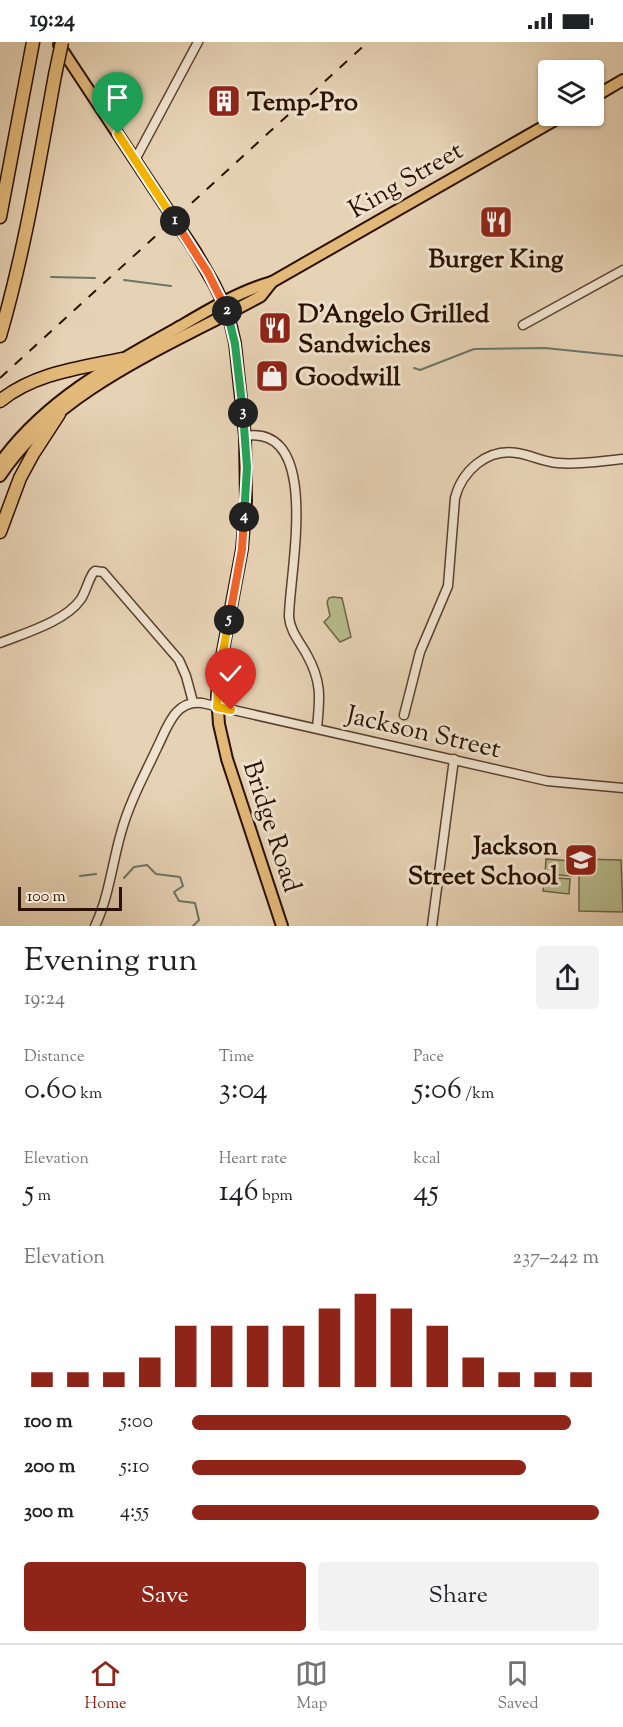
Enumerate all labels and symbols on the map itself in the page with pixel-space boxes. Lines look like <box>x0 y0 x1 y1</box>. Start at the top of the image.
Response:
pin <box>92 72 143 134</box>
building icon: Temp-Pro <box>206 83 242 119</box>
place label: Temp-Pro <box>247 85 358 122</box>
street label: King Street <box>342 133 470 229</box>
restaurant icon: Burger King <box>478 204 514 240</box>
pin: 1 <box>160 206 190 236</box>
place label: Burger King <box>428 242 564 279</box>
pin: 2 <box>212 296 242 326</box>
place label: D'Angelo Grilled Sandwiches <box>298 297 490 364</box>
restaurant icon: D'Angelo Grilled Sandwiches <box>257 310 293 346</box>
shop icon: Goodwill <box>254 358 290 394</box>
place label: Goodwill <box>295 360 401 397</box>
pin: 3 <box>228 398 258 428</box>
pin: 4 <box>229 502 259 532</box>
pin: 5 <box>214 605 244 635</box>
pin <box>205 648 256 710</box>
street label: Jackson Street <box>341 697 504 769</box>
street label: Bridge Road <box>232 756 309 898</box>
place label: Jackson Street School <box>408 829 559 896</box>
school or university icon: Jackson Street School <box>563 842 599 878</box>
scale bar <box>18 884 122 911</box>

